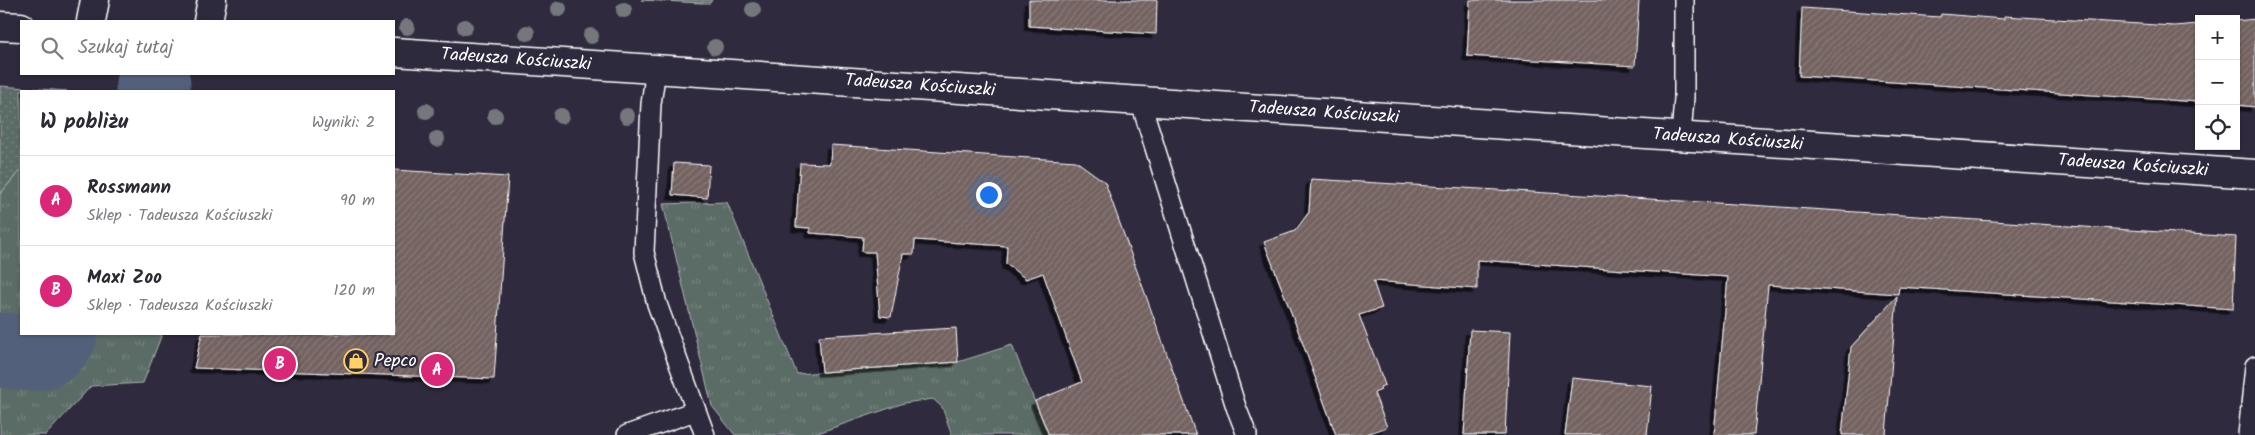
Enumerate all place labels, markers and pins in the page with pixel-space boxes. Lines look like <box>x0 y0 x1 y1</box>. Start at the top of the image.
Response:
pin: B <box>264 345 296 383</box>
place label: Pepco <box>374 347 417 376</box>
shop icon: Pepco <box>343 348 369 374</box>
pin: A <box>421 351 453 389</box>

